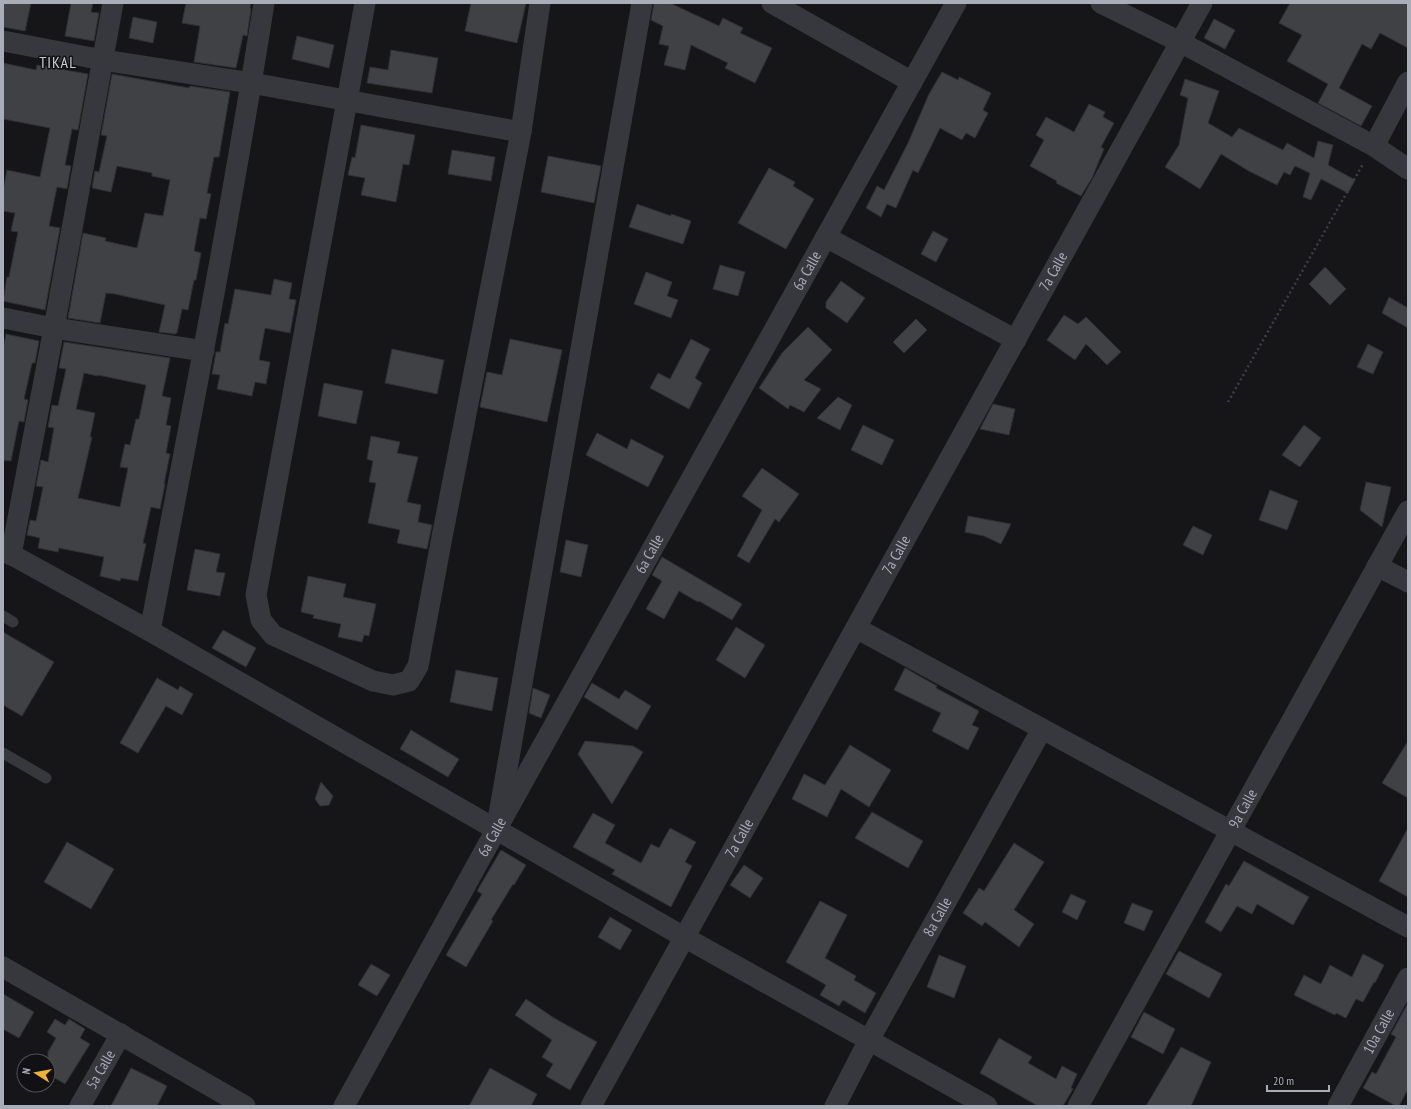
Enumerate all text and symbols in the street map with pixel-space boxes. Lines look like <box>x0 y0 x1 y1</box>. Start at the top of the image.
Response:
district label: TIKAL <box>39 52 77 72</box>
street label: 6a Calle <box>788 248 825 293</box>
street label: 7a Calle <box>1034 248 1071 294</box>
street label: 6a Calle <box>631 531 668 577</box>
street label: 7a Calle <box>877 532 914 577</box>
street label: 9a Calle <box>1224 786 1261 831</box>
street label: 6a Calle <box>473 814 510 860</box>
street label: 7a Calle <box>720 815 757 861</box>
street label: 8a Calle <box>919 894 955 940</box>
street label: 10a Calle <box>1358 1005 1398 1057</box>
street label: 5a Calle <box>82 1046 119 1092</box>
north arrow <box>16 1053 56 1093</box>
text: N <box>19 1067 34 1075</box>
scale bar <box>1267 1067 1329 1093</box>
text: 20 m <box>1273 1073 1294 1088</box>

